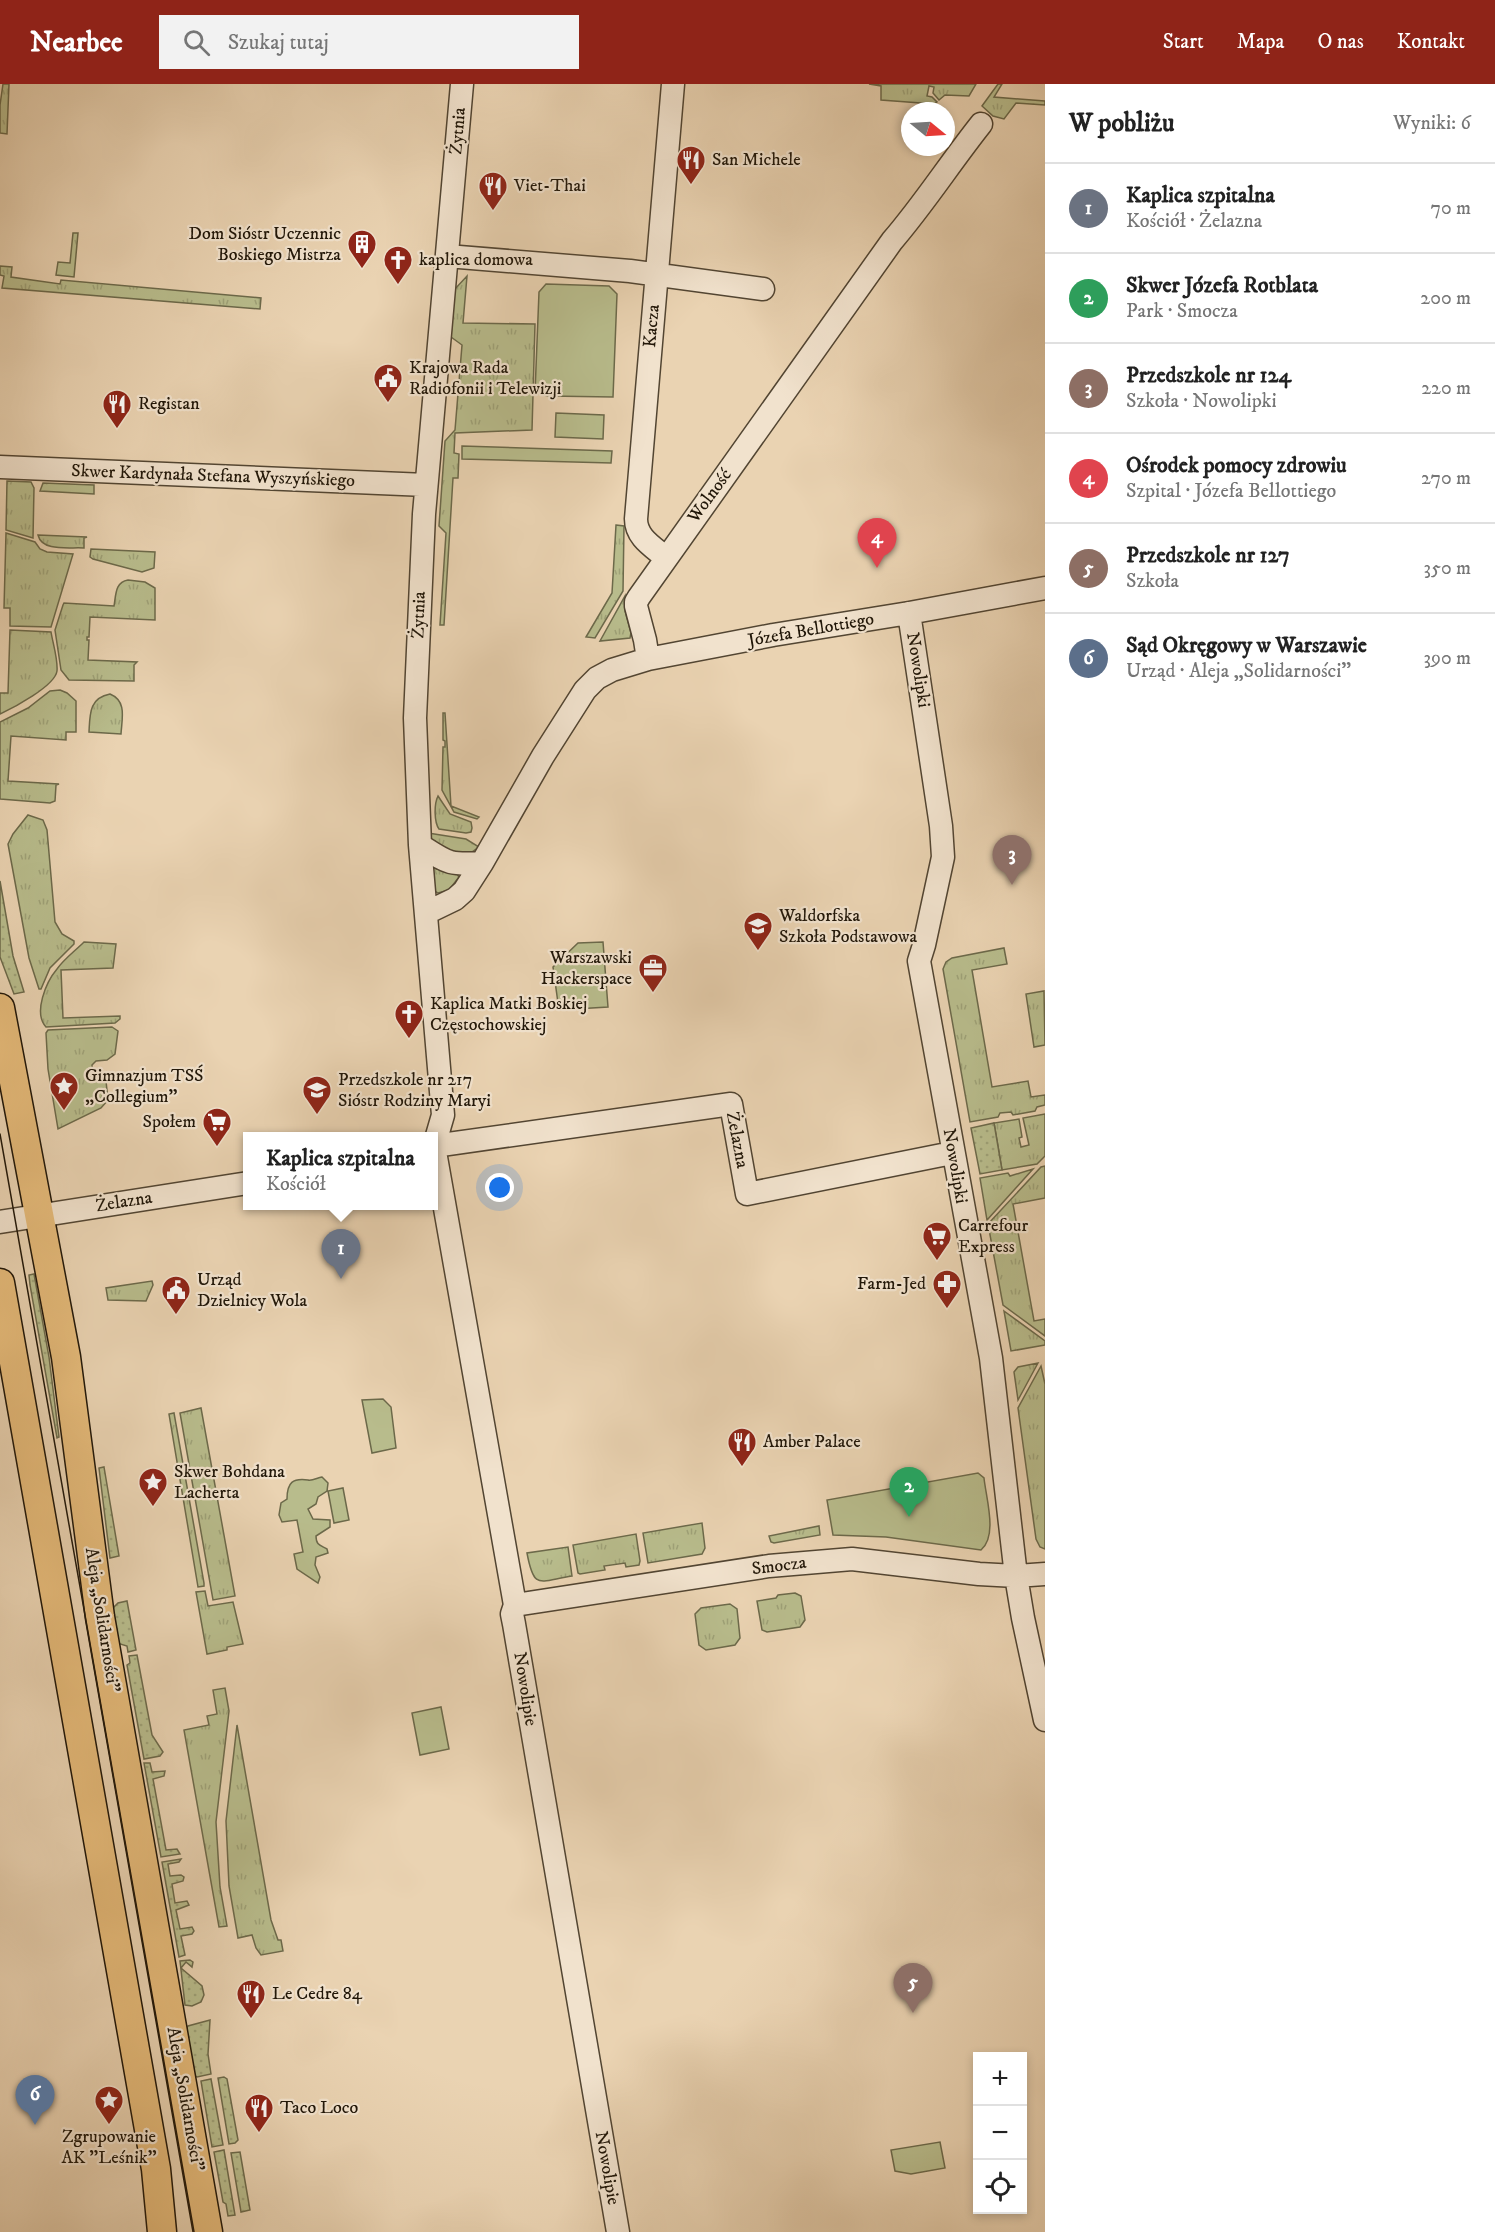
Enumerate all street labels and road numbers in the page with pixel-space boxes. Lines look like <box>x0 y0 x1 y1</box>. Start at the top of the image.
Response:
street label: Żytnia <box>445 106 471 155</box>
street label: Kacza <box>639 303 665 349</box>
street label: Skwer Kardynała Stefana Wyszyńskiego <box>71 460 356 492</box>
street label: Wolność <box>682 464 737 528</box>
street label: Żytnia <box>407 591 431 639</box>
street label: Józefa Bellottiego <box>744 608 876 652</box>
street label: Nowolipki <box>901 631 935 709</box>
street label: Żelazna <box>721 1110 753 1170</box>
street label: Nowolipki <box>938 1127 972 1205</box>
street label: Żelazna <box>94 1187 154 1217</box>
street label: Aleja „Solidarności” <box>80 1546 124 1694</box>
street label: Smocza <box>750 1552 808 1580</box>
street label: Nowolipie <box>508 1650 542 1728</box>
street label: Aleja „Solidarności” <box>161 2025 209 2173</box>
street label: Nowolipie <box>590 2129 624 2207</box>

